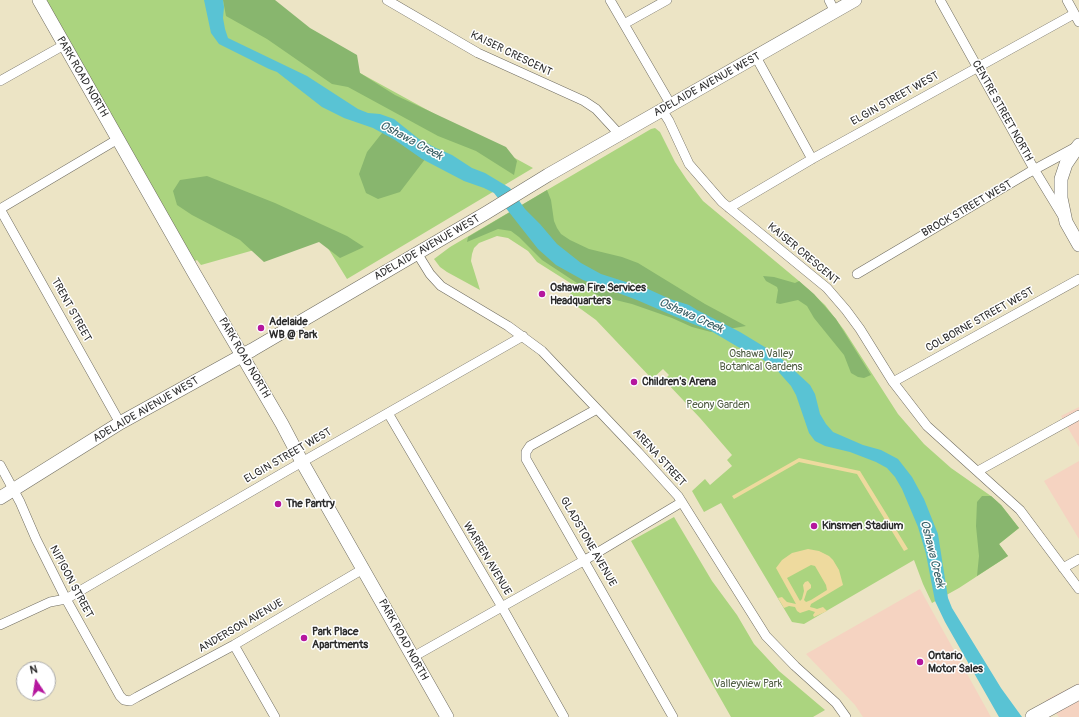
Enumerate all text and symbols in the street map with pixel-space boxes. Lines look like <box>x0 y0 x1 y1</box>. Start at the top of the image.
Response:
street label: KAISER CRESCENT <box>468 28 554 80</box>
street label: PARK ROAD NORTH <box>54 34 110 120</box>
street label: ADELAIDE AVENUE WEST <box>651 50 763 120</box>
street label: CENTRE STREET NORTH <box>969 58 1035 164</box>
street label: ELGIN STREET WEST <box>849 69 941 129</box>
water label: Oshawa Creek <box>377 119 445 163</box>
street label: BROCK STREET WEST <box>920 178 1014 240</box>
street label: ADELAIDE AVENUE WEST <box>372 212 482 284</box>
street label: KAISER CRESCENT <box>765 220 841 288</box>
street label: TRENT STREET <box>48 276 94 344</box>
place label: Oshawa Fire Services Headquarters <box>550 281 646 307</box>
street label: COLBORNE STREET WEST <box>924 285 1036 355</box>
marker: Oshawa Fire Services Headquarters <box>537 289 547 299</box>
water label: Oshawa Creek <box>657 295 725 337</box>
street label: PARK ROAD NORTH <box>216 315 272 401</box>
place label: Adelaide WB @ Park <box>269 315 317 341</box>
marker: Adelaide WB @ Park <box>256 323 266 333</box>
park label: Oshawa Valley Botanical Gardens <box>720 347 802 373</box>
street label: ADELAIDE AVENUE WEST <box>91 374 201 446</box>
place label: Children's Arena <box>642 375 716 389</box>
marker: Children's Arena <box>629 377 639 387</box>
park label: Peony Garden <box>686 398 750 412</box>
street label: ELGIN STREET WEST <box>242 426 334 486</box>
street label: ARENA STREET <box>630 427 688 489</box>
street label: GLADSTONE AVENUE <box>557 495 619 589</box>
place label: The Pantry <box>286 497 335 511</box>
marker: The Pantry <box>273 499 283 509</box>
place label: Kinsmen Stadium <box>822 519 903 533</box>
water label: Oshawa Creek <box>917 519 947 589</box>
street label: WARREN AVENUE <box>460 520 514 598</box>
marker: Kinsmen Stadium <box>809 521 819 531</box>
street label: NIPIGON STREET <box>46 543 96 621</box>
street label: ANDERSON AVENUE <box>196 596 286 656</box>
street label: PARK ROAD NORTH <box>375 597 431 683</box>
place label: Park Place Apartments <box>312 625 368 651</box>
marker: Park Place Apartments <box>299 633 309 643</box>
place label: Ontario Motor Sales <box>928 649 983 675</box>
marker: Ontario Motor Sales <box>915 657 925 667</box>
north arrow <box>16 661 56 701</box>
text: N <box>29 663 39 677</box>
park label: Valleyview Park <box>714 677 782 691</box>

